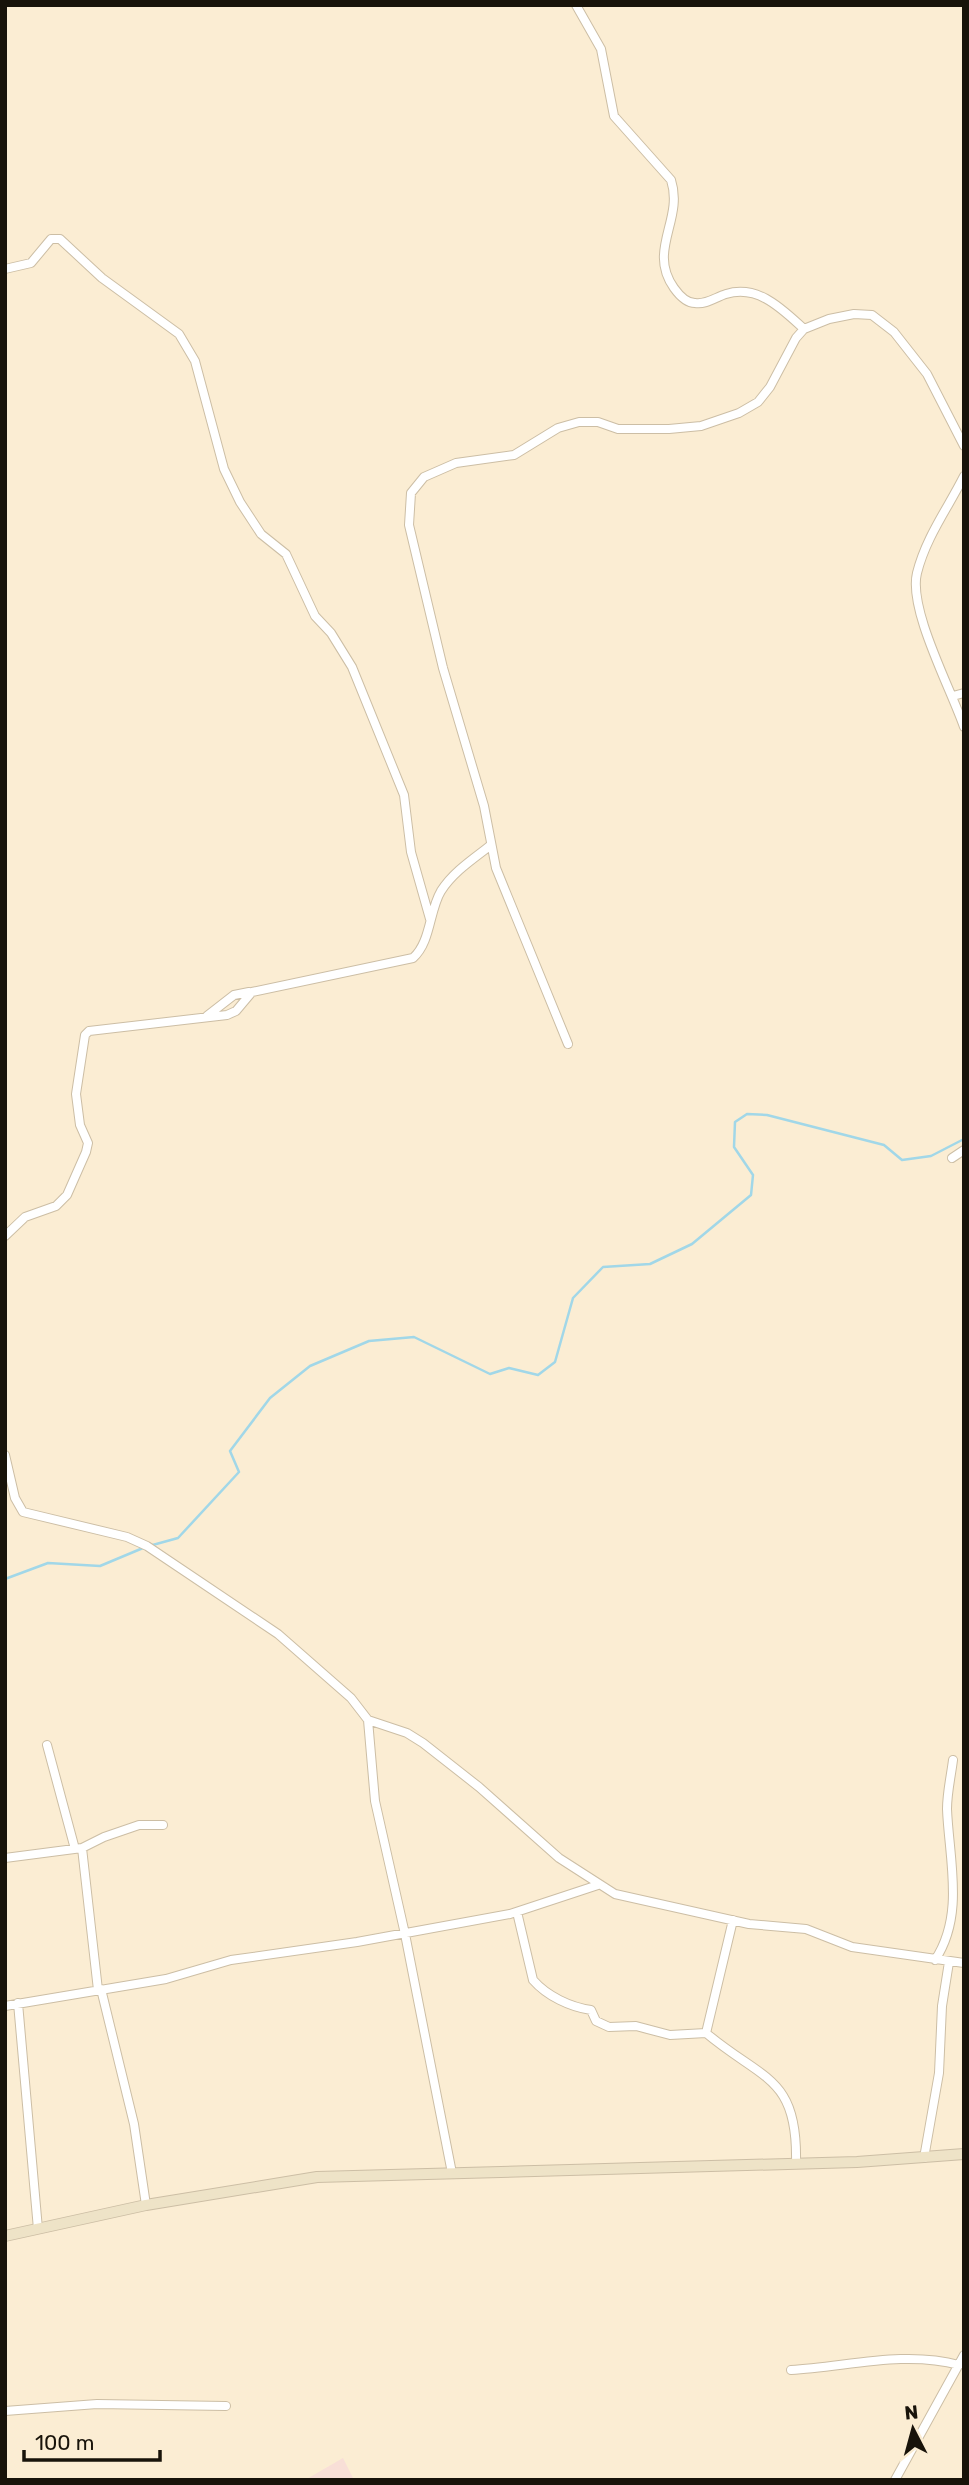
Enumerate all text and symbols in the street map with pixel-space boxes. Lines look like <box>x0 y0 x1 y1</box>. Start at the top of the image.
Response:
north arrow <box>878 2394 948 2464</box>
text: N <box>903 2400 919 2425</box>
scale bar <box>24 2418 161 2462</box>
text: 100 m <box>35 2430 94 2455</box>

